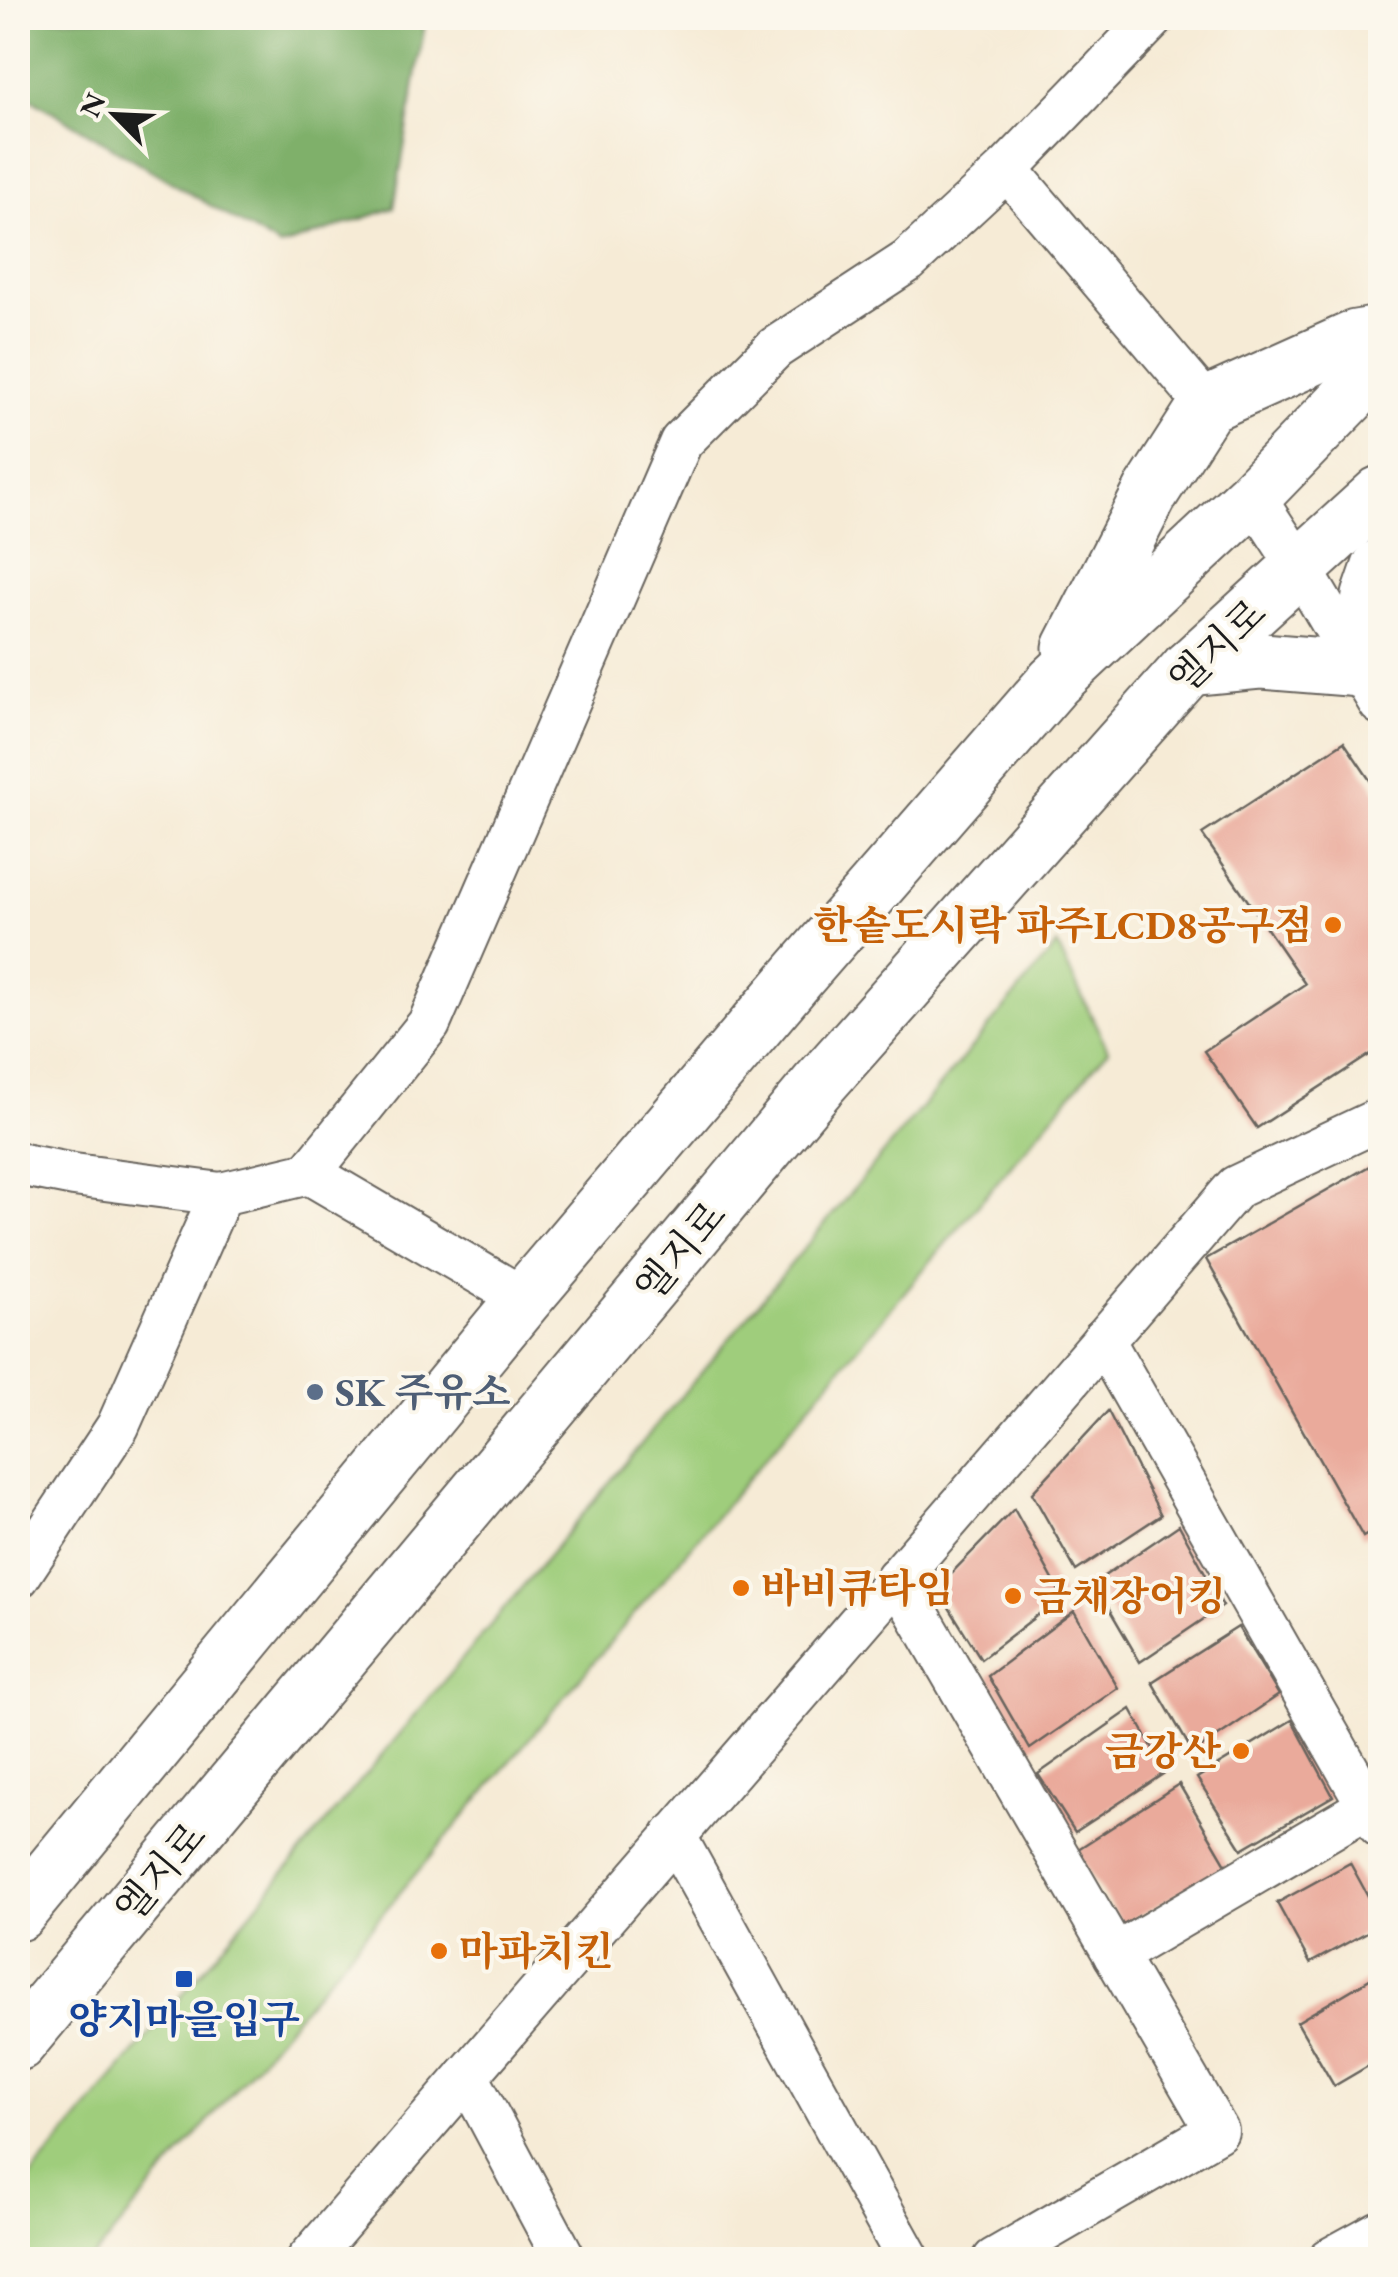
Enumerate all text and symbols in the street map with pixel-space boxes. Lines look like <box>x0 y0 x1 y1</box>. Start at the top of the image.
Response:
north arrow <box>65 65 165 165</box>
text: N <box>71 87 113 123</box>
street label: 엘지로 <box>1157 587 1277 705</box>
place label: 한솥도시락 파주LCD8공구점 <box>814 899 1313 951</box>
marker: 한솥도시락 파주LCD8공구점 <box>1322 914 1344 936</box>
street label: 엘지로 <box>623 1190 737 1312</box>
place label: SK 주유소 <box>335 1366 511 1418</box>
marker: SK 주유소 <box>304 1381 326 1403</box>
place label: 바비큐타임 <box>761 1562 954 1614</box>
place label: 금채장어킹 <box>1033 1570 1226 1622</box>
marker: 바비큐타임 <box>730 1577 752 1599</box>
marker: 금채장어킹 <box>1002 1585 1024 1607</box>
place label: 금강산 <box>1105 1725 1221 1777</box>
marker: 금강산 <box>1230 1740 1252 1762</box>
street label: 엘지로 <box>103 1811 217 1933</box>
place label: 마파치킨 <box>459 1925 614 1977</box>
marker: 마파치킨 <box>428 1940 450 1962</box>
marker: 양지마을입구 <box>173 1968 195 1990</box>
place label: 양지마을입구 <box>68 1993 300 2045</box>

